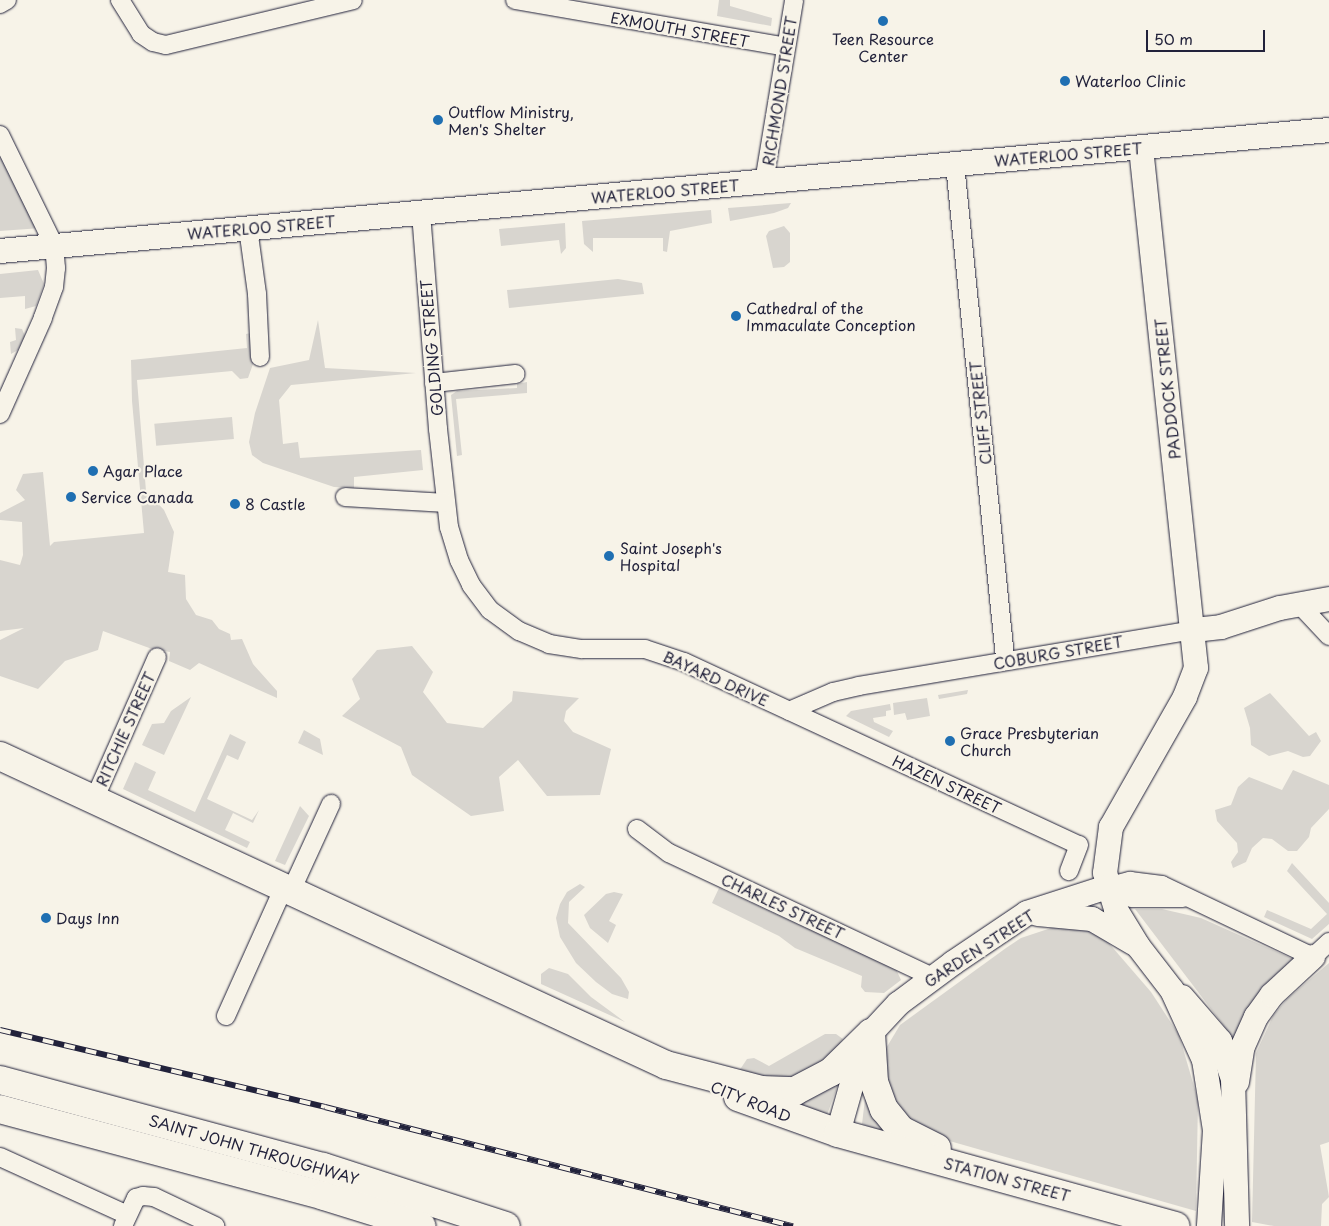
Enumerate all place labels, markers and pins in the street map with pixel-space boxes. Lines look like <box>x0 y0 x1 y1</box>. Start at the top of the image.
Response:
marker: Teen Resource Center <box>877 15 889 27</box>
place label: Teen Resource Center <box>831 29 935 64</box>
place label: Waterloo Clinic <box>1075 72 1187 90</box>
marker: Waterloo Clinic <box>1059 75 1071 87</box>
place label: Outflow Ministry, Men's Shelter <box>448 102 574 137</box>
marker: Outflow Ministry, Men's Shelter <box>432 114 444 126</box>
place label: Cathedral of the Immaculate Conception <box>746 298 916 333</box>
marker: Cathedral of the Immaculate Conception <box>730 310 742 322</box>
place label: Agar Place <box>103 462 183 480</box>
marker: Agar Place <box>87 465 99 477</box>
place label: Service Canada <box>81 488 193 506</box>
marker: Service Canada <box>65 491 77 503</box>
place label: 8 Castle <box>245 495 305 513</box>
marker: 8 Castle <box>229 498 241 510</box>
place label: Saint Joseph's Hospital <box>620 538 722 573</box>
marker: Saint Joseph's Hospital <box>602 549 616 563</box>
place label: Grace Presbyterian Church <box>960 723 1100 758</box>
marker: Grace Presbyterian Church <box>944 735 956 747</box>
place label: Days Inn <box>56 909 120 927</box>
marker: Days Inn <box>40 912 52 924</box>

